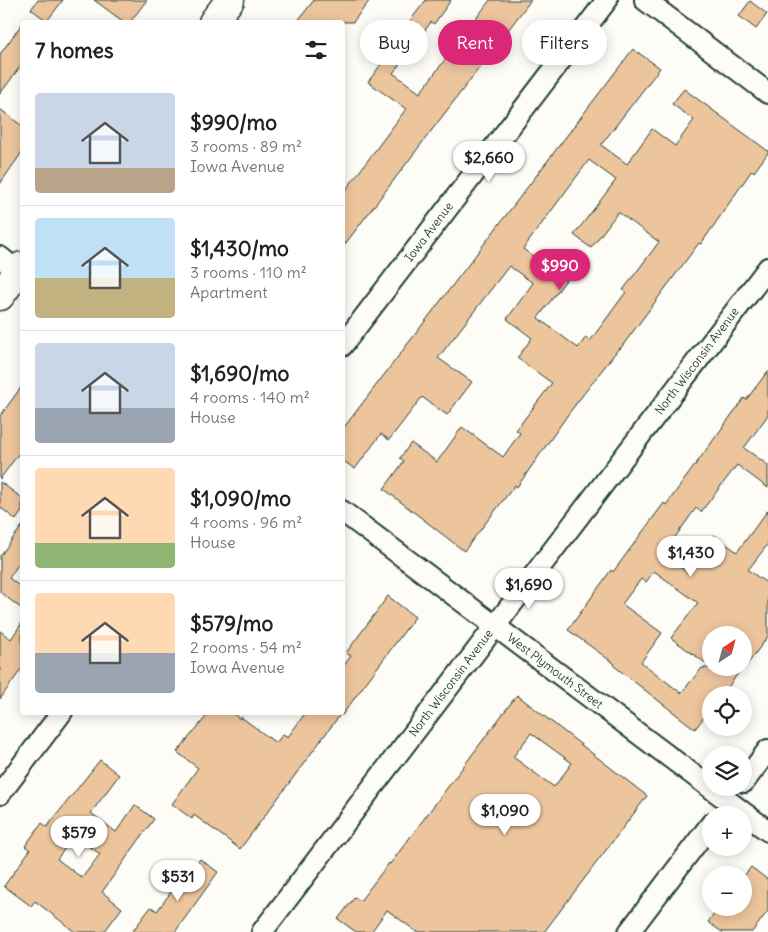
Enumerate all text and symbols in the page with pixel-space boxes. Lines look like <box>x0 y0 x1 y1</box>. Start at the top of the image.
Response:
chip: Buy <box>360 20 428 65</box>
chip: Rent <box>438 20 512 65</box>
chip: Filters <box>522 20 607 65</box>
icon: filters <box>302 36 330 64</box>
text: 7 homes <box>35 37 114 64</box>
text: $990/mo <box>190 109 277 136</box>
icon: home <box>75 113 135 173</box>
text: 3 rooms · 89 m² <box>190 136 302 156</box>
pin: $2,660 <box>448 140 530 183</box>
text: $2,660 <box>464 147 514 167</box>
text: Iowa Avenue <box>190 156 285 176</box>
street label: Iowa Avenue <box>401 199 456 265</box>
text: $1,430/mo <box>190 235 289 262</box>
icon: home <box>75 238 135 298</box>
pin: $990 <box>530 248 590 291</box>
text: $990 <box>541 255 579 275</box>
text: 3 rooms · 110 m² <box>190 262 307 282</box>
text: Apartment <box>190 282 268 302</box>
street label: North Wisconsin Avenue <box>651 304 742 417</box>
text: $1,690/mo <box>190 360 289 387</box>
icon: home <box>75 363 135 423</box>
text: 4 rooms · 140 m² <box>190 387 310 407</box>
text: House <box>190 407 236 427</box>
text: $1,090/mo <box>190 485 291 512</box>
icon: home <box>75 488 135 548</box>
text: 4 rooms · 96 m² <box>190 512 302 532</box>
text: House <box>190 532 236 552</box>
pin: $1,430 <box>650 536 732 578</box>
text: $1,430 <box>668 542 714 562</box>
pin: $1,690 <box>488 568 570 610</box>
text: $1,690 <box>505 574 553 594</box>
text: $579/mo <box>190 610 273 637</box>
icon: home <box>75 613 135 673</box>
street label: North Wisconsin Avenue <box>405 626 496 739</box>
north arrow <box>702 626 752 676</box>
map controls <box>702 626 752 916</box>
street label: West Plymouth Street <box>504 630 606 712</box>
text: 2 rooms · 54 m² <box>190 637 302 657</box>
text: Iowa Avenue <box>190 657 285 677</box>
button: locate <box>702 686 752 736</box>
button: layers <box>702 746 752 796</box>
pin: $1,090 <box>464 794 546 836</box>
text: $1,090 <box>481 800 529 820</box>
button: + <box>702 806 752 856</box>
pin: $579 <box>49 816 109 858</box>
text: $579 <box>61 822 97 842</box>
pin: $531 <box>148 860 208 902</box>
text: $531 <box>161 866 195 886</box>
button: − <box>702 866 752 916</box>

